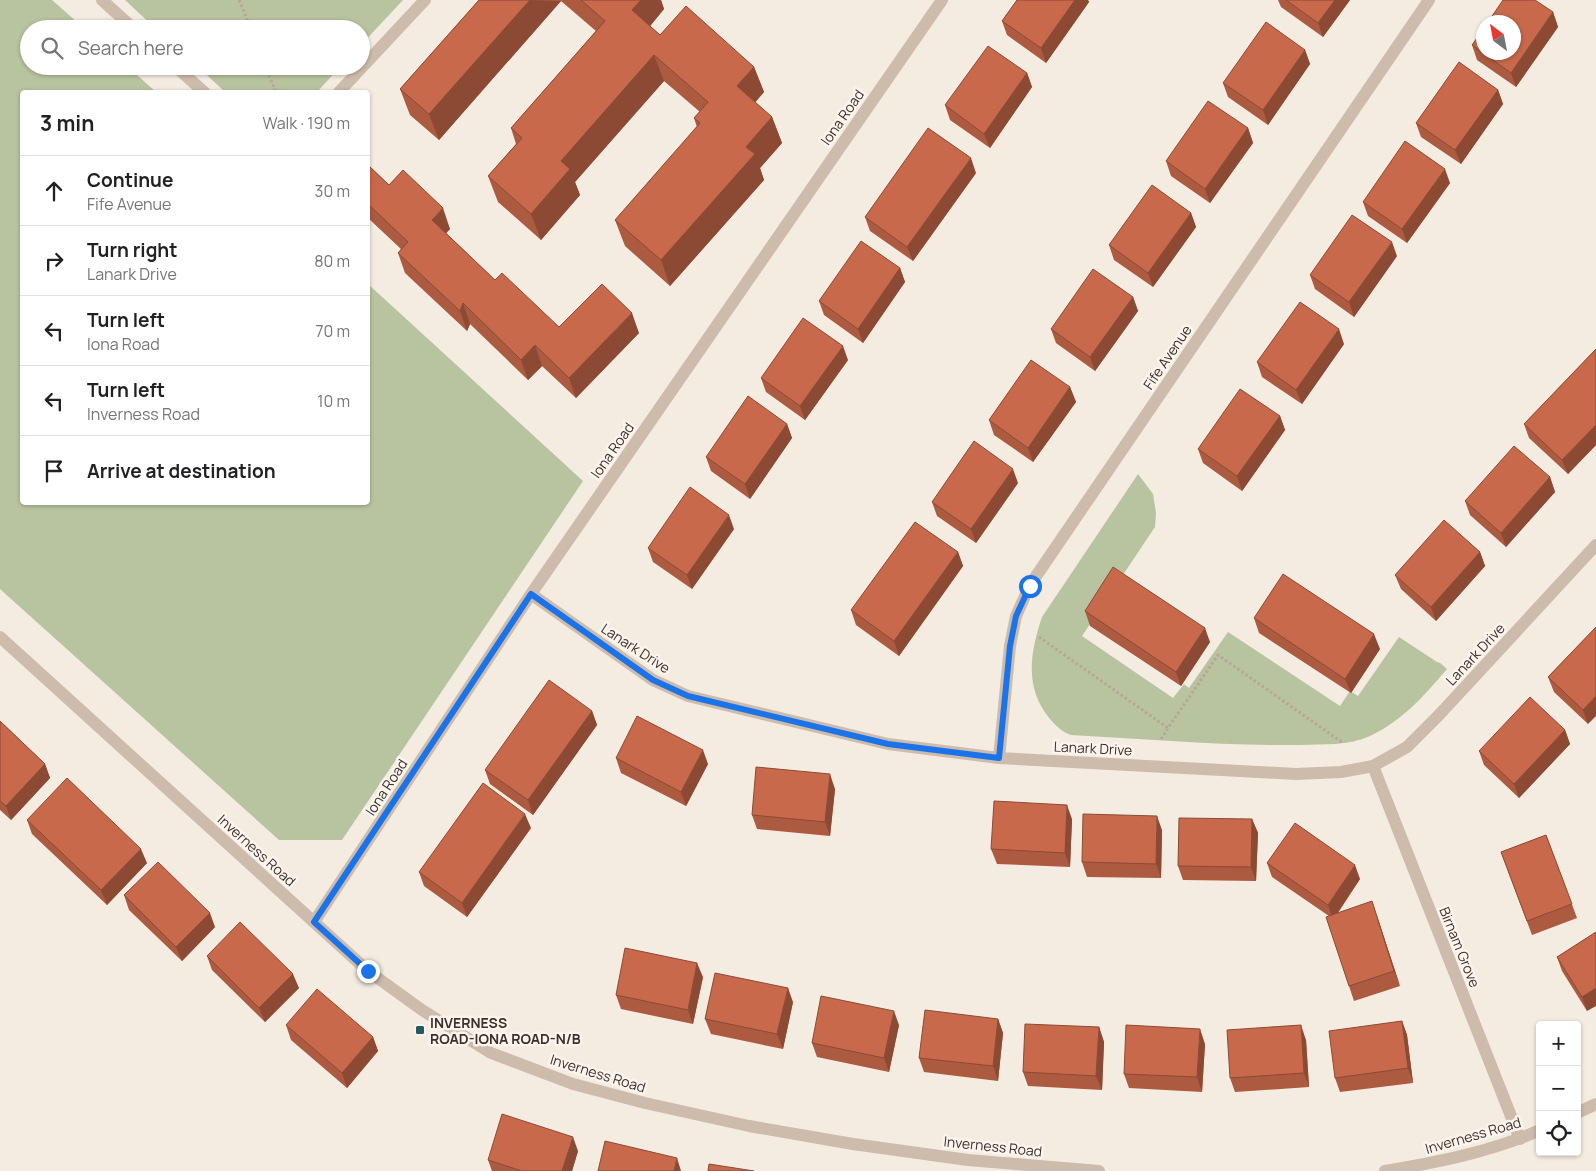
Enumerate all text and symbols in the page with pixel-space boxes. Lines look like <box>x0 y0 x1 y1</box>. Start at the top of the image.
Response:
north arrow <box>1476 15 1521 60</box>
search box <box>20 20 370 75</box>
icon: search <box>38 34 66 62</box>
text: Search here <box>78 35 184 61</box>
street label: Iona Road <box>816 85 868 149</box>
text: 3 min <box>40 109 94 137</box>
text: Walk · 190 m <box>262 112 350 134</box>
text: Continue <box>87 167 173 193</box>
icon: ahead <box>40 177 68 205</box>
text: 30 m <box>315 180 350 202</box>
text: Fife Avenue <box>87 193 171 215</box>
text: Turn right <box>87 237 177 263</box>
icon: right <box>40 247 68 275</box>
text: 80 m <box>314 250 350 272</box>
text: Lanark Drive <box>87 263 177 285</box>
text: Turn left <box>87 307 165 333</box>
icon: left <box>40 317 68 345</box>
text: 70 m <box>315 320 350 342</box>
street label: Fife Avenue <box>1138 321 1196 393</box>
text: Iona Road <box>87 333 160 355</box>
text: Turn left <box>87 377 165 403</box>
icon: left <box>40 387 68 415</box>
text: 10 m <box>317 390 350 412</box>
text: Inverness Road <box>87 403 200 425</box>
street label: Iona Road <box>586 418 638 482</box>
icon: arrive <box>40 457 68 485</box>
text: Arrive at destination <box>87 458 276 484</box>
route start <box>1019 575 1042 598</box>
street label: Lanark Drive <box>598 619 674 677</box>
street label: Lanark Drive <box>1441 619 1509 689</box>
street label: Lanark Drive <box>1053 736 1133 760</box>
street label: Iona Road <box>361 755 411 819</box>
street label: Inverness Road <box>214 810 300 890</box>
street label: Birnam Grove <box>1435 904 1485 990</box>
route end <box>357 960 380 983</box>
place label: INVERNESS ROAD-IONA ROAD-N/B <box>430 1013 581 1048</box>
map controls <box>1536 1021 1581 1156</box>
button: + <box>1536 1021 1581 1066</box>
marker: INVERNESS ROAD-IONA ROAD-N/B <box>414 1024 426 1036</box>
street label: Inverness Road <box>548 1049 648 1097</box>
button: − <box>1536 1066 1581 1111</box>
button: locate <box>1536 1111 1581 1156</box>
street label: Inverness Road <box>1423 1112 1523 1158</box>
street label: Inverness Road <box>943 1131 1043 1161</box>

